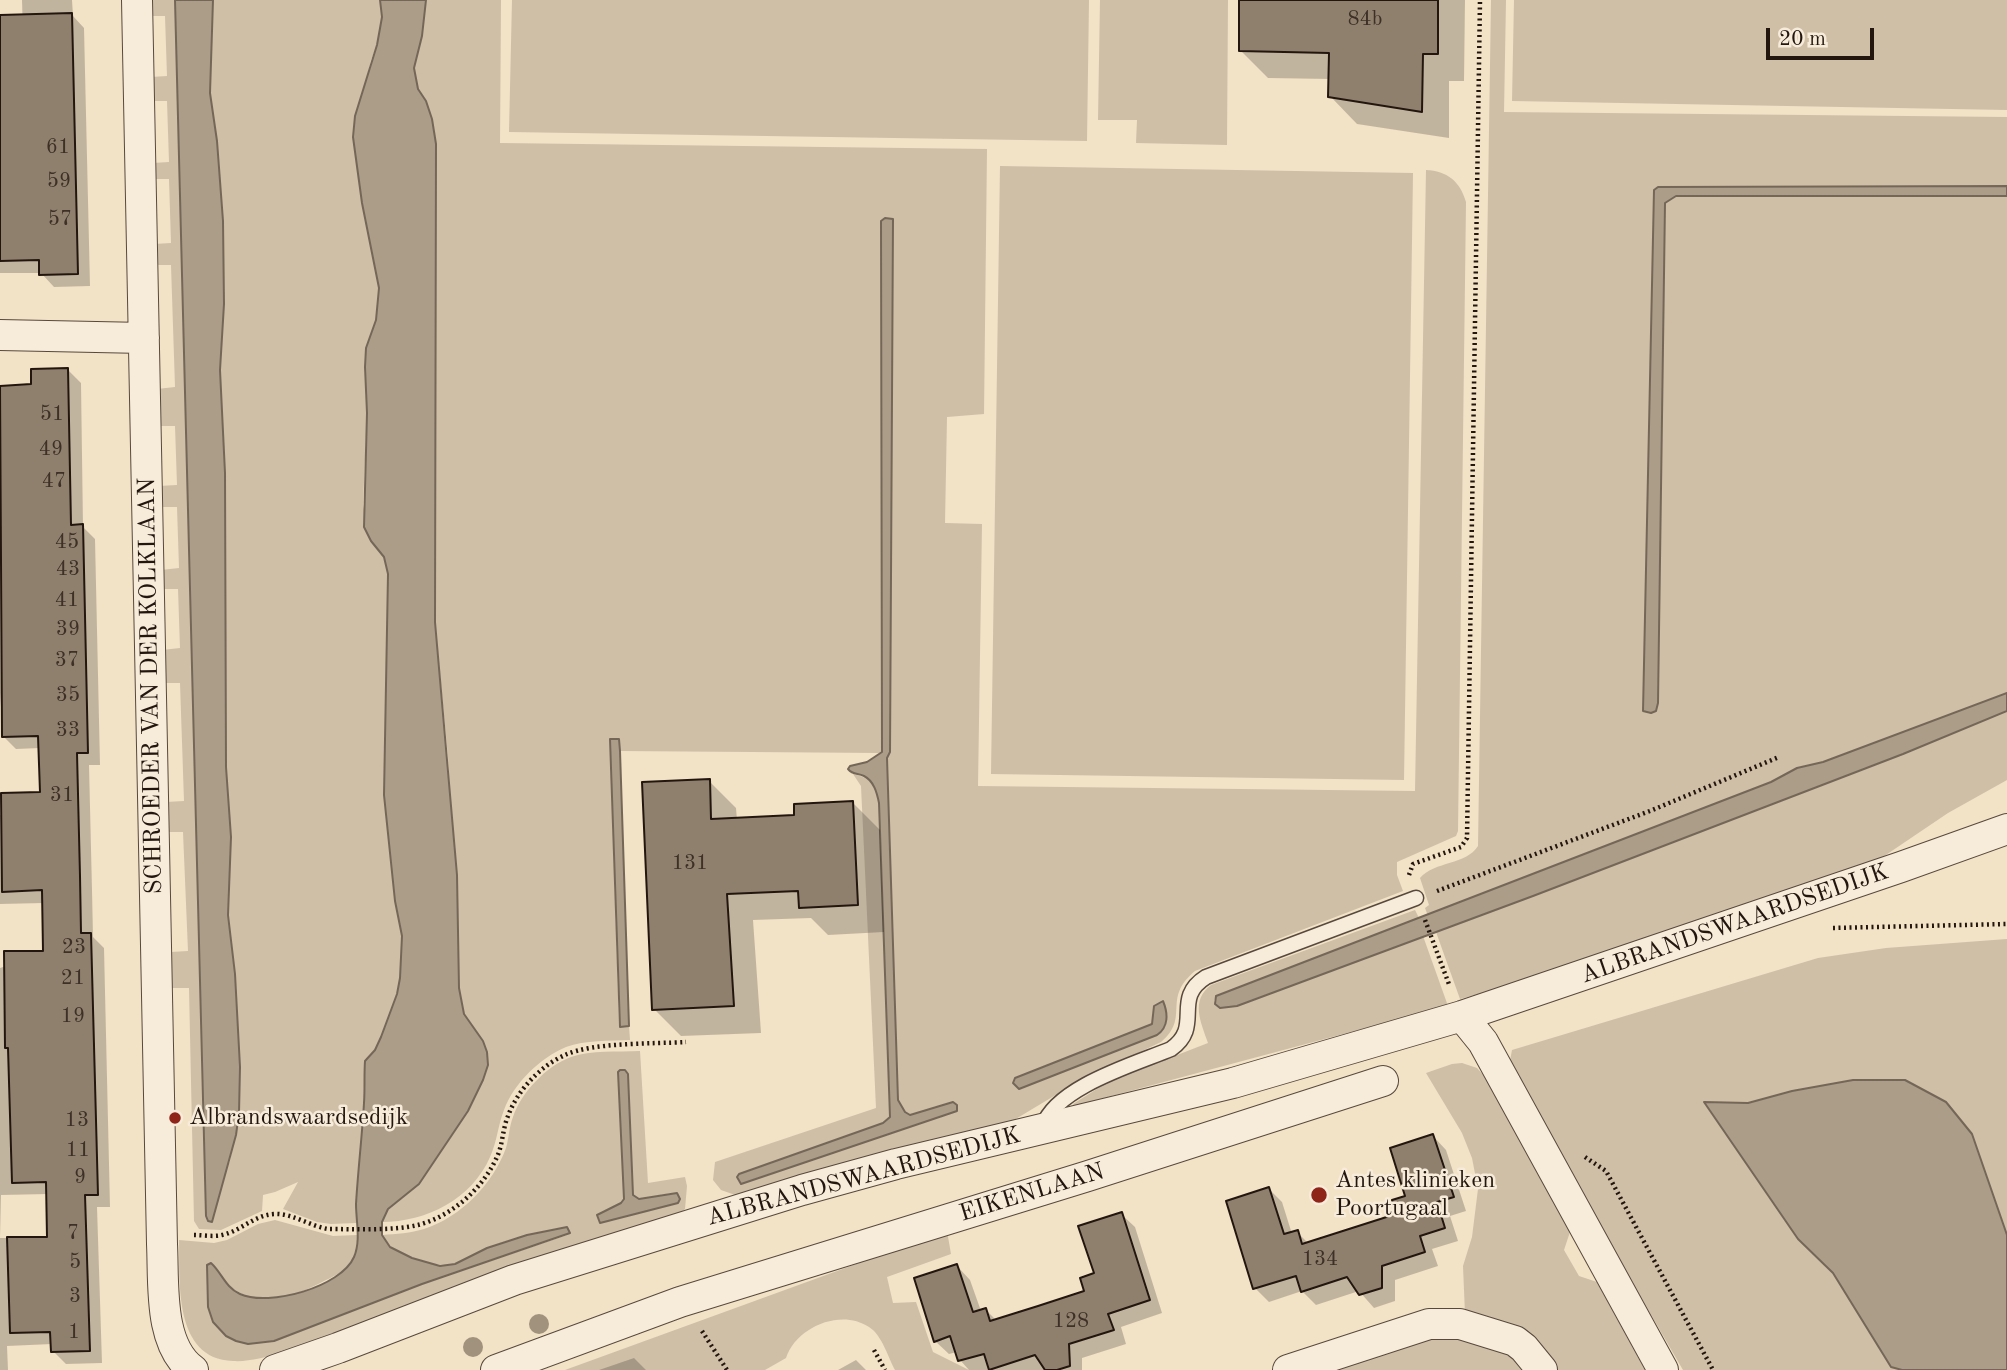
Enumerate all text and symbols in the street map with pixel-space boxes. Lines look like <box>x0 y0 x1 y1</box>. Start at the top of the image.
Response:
house number: 84b <box>1347 6 1383 32</box>
scale bar <box>1769 14 1878 58</box>
text: 20 m <box>1779 29 1826 50</box>
house number: 61 <box>46 134 70 160</box>
house number: 59 <box>47 168 71 194</box>
house number: 57 <box>48 206 72 232</box>
house number: 51 <box>40 401 64 427</box>
house number: 49 <box>39 436 63 462</box>
house number: 47 <box>42 468 66 494</box>
street label: SCHROEDER VAN DER KOLKLAAN <box>133 477 169 895</box>
house number: 45 <box>55 529 79 555</box>
house number: 43 <box>56 556 80 582</box>
house number: 41 <box>55 587 79 613</box>
house number: 39 <box>56 616 80 642</box>
house number: 37 <box>55 647 79 673</box>
house number: 35 <box>56 682 80 708</box>
house number: 33 <box>56 717 80 743</box>
house number: 31 <box>50 782 74 808</box>
house number: 131 <box>672 850 708 876</box>
street label: ALBRANDSWAARDSEDIJK <box>1577 858 1893 990</box>
house number: 23 <box>62 934 86 960</box>
house number: 21 <box>61 965 85 991</box>
house number: 19 <box>61 1003 85 1029</box>
place label: Albrandswaardsedijk <box>189 1104 408 1132</box>
house number: 13 <box>65 1107 89 1133</box>
marker: Albrandswaardsedijk <box>167 1110 183 1126</box>
street label: ALBRANDSWAARDSEDIJK <box>704 1121 1024 1233</box>
house number: 11 <box>66 1137 90 1163</box>
street label: EIKENLAAN <box>956 1157 1108 1229</box>
house number: 9 <box>74 1164 86 1190</box>
place label: Antes klinieken Poortugaal <box>1335 1167 1495 1223</box>
marker: Antes klinieken Poortugaal <box>1309 1185 1329 1205</box>
house number: 7 <box>67 1220 79 1246</box>
house number: 134 <box>1302 1246 1338 1272</box>
house number: 5 <box>69 1249 81 1275</box>
house number: 3 <box>69 1283 81 1309</box>
house number: 128 <box>1053 1308 1089 1334</box>
house number: 1 <box>68 1319 80 1345</box>

